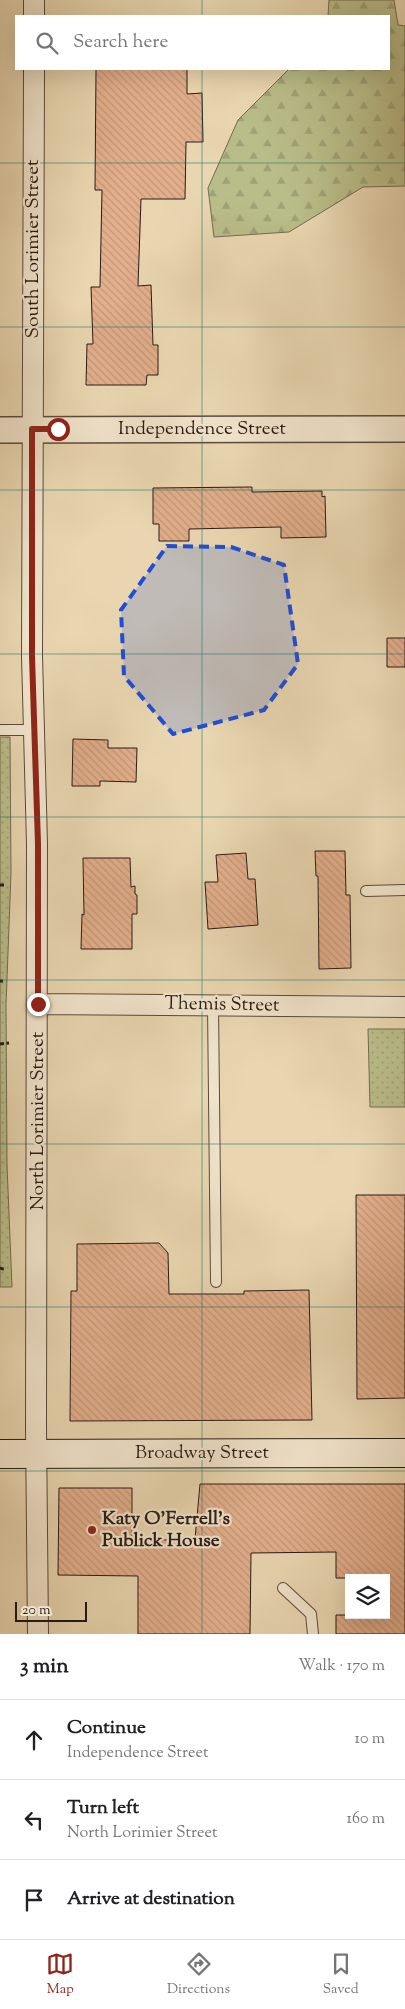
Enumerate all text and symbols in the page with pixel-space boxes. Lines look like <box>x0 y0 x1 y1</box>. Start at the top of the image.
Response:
search box <box>15 15 390 70</box>
icon: search <box>33 29 61 57</box>
text: Search here <box>73 29 168 56</box>
street label: South Lorimier Street <box>20 159 47 338</box>
street label: Independence Street <box>118 416 286 443</box>
route start <box>47 418 70 441</box>
street label: Themis Street <box>164 990 280 1020</box>
route end <box>27 993 50 1016</box>
street label: North Lorimier Street <box>25 1031 52 1210</box>
street label: Broadway Street <box>135 1440 269 1467</box>
place label: Katy O'Ferrell's Publick House <box>102 1506 231 1555</box>
marker: Katy O'Ferrell's Publick House <box>86 1524 98 1536</box>
map controls <box>345 1574 390 1619</box>
button: layers <box>345 1574 390 1619</box>
scale bar <box>15 1599 88 1622</box>
text: 20 m <box>22 1601 51 1621</box>
text: 3 min <box>20 1652 69 1682</box>
text: Walk · 170 m <box>298 1655 385 1678</box>
text: Continue <box>67 1715 146 1742</box>
icon: ahead <box>20 1726 48 1754</box>
text: 10 m <box>355 1728 385 1751</box>
text: Independence Street <box>67 1742 208 1765</box>
text: Turn left <box>67 1795 139 1822</box>
icon: left <box>20 1806 48 1834</box>
text: 160 m <box>347 1808 385 1831</box>
text: North Lorimier Street <box>67 1822 217 1845</box>
icon: arrive <box>20 1886 48 1914</box>
text: Arrive at destination <box>67 1886 235 1913</box>
tab: Map <box>46 1950 74 2000</box>
tab: Directions <box>167 1950 230 2000</box>
tab: Saved <box>323 1950 359 2000</box>

